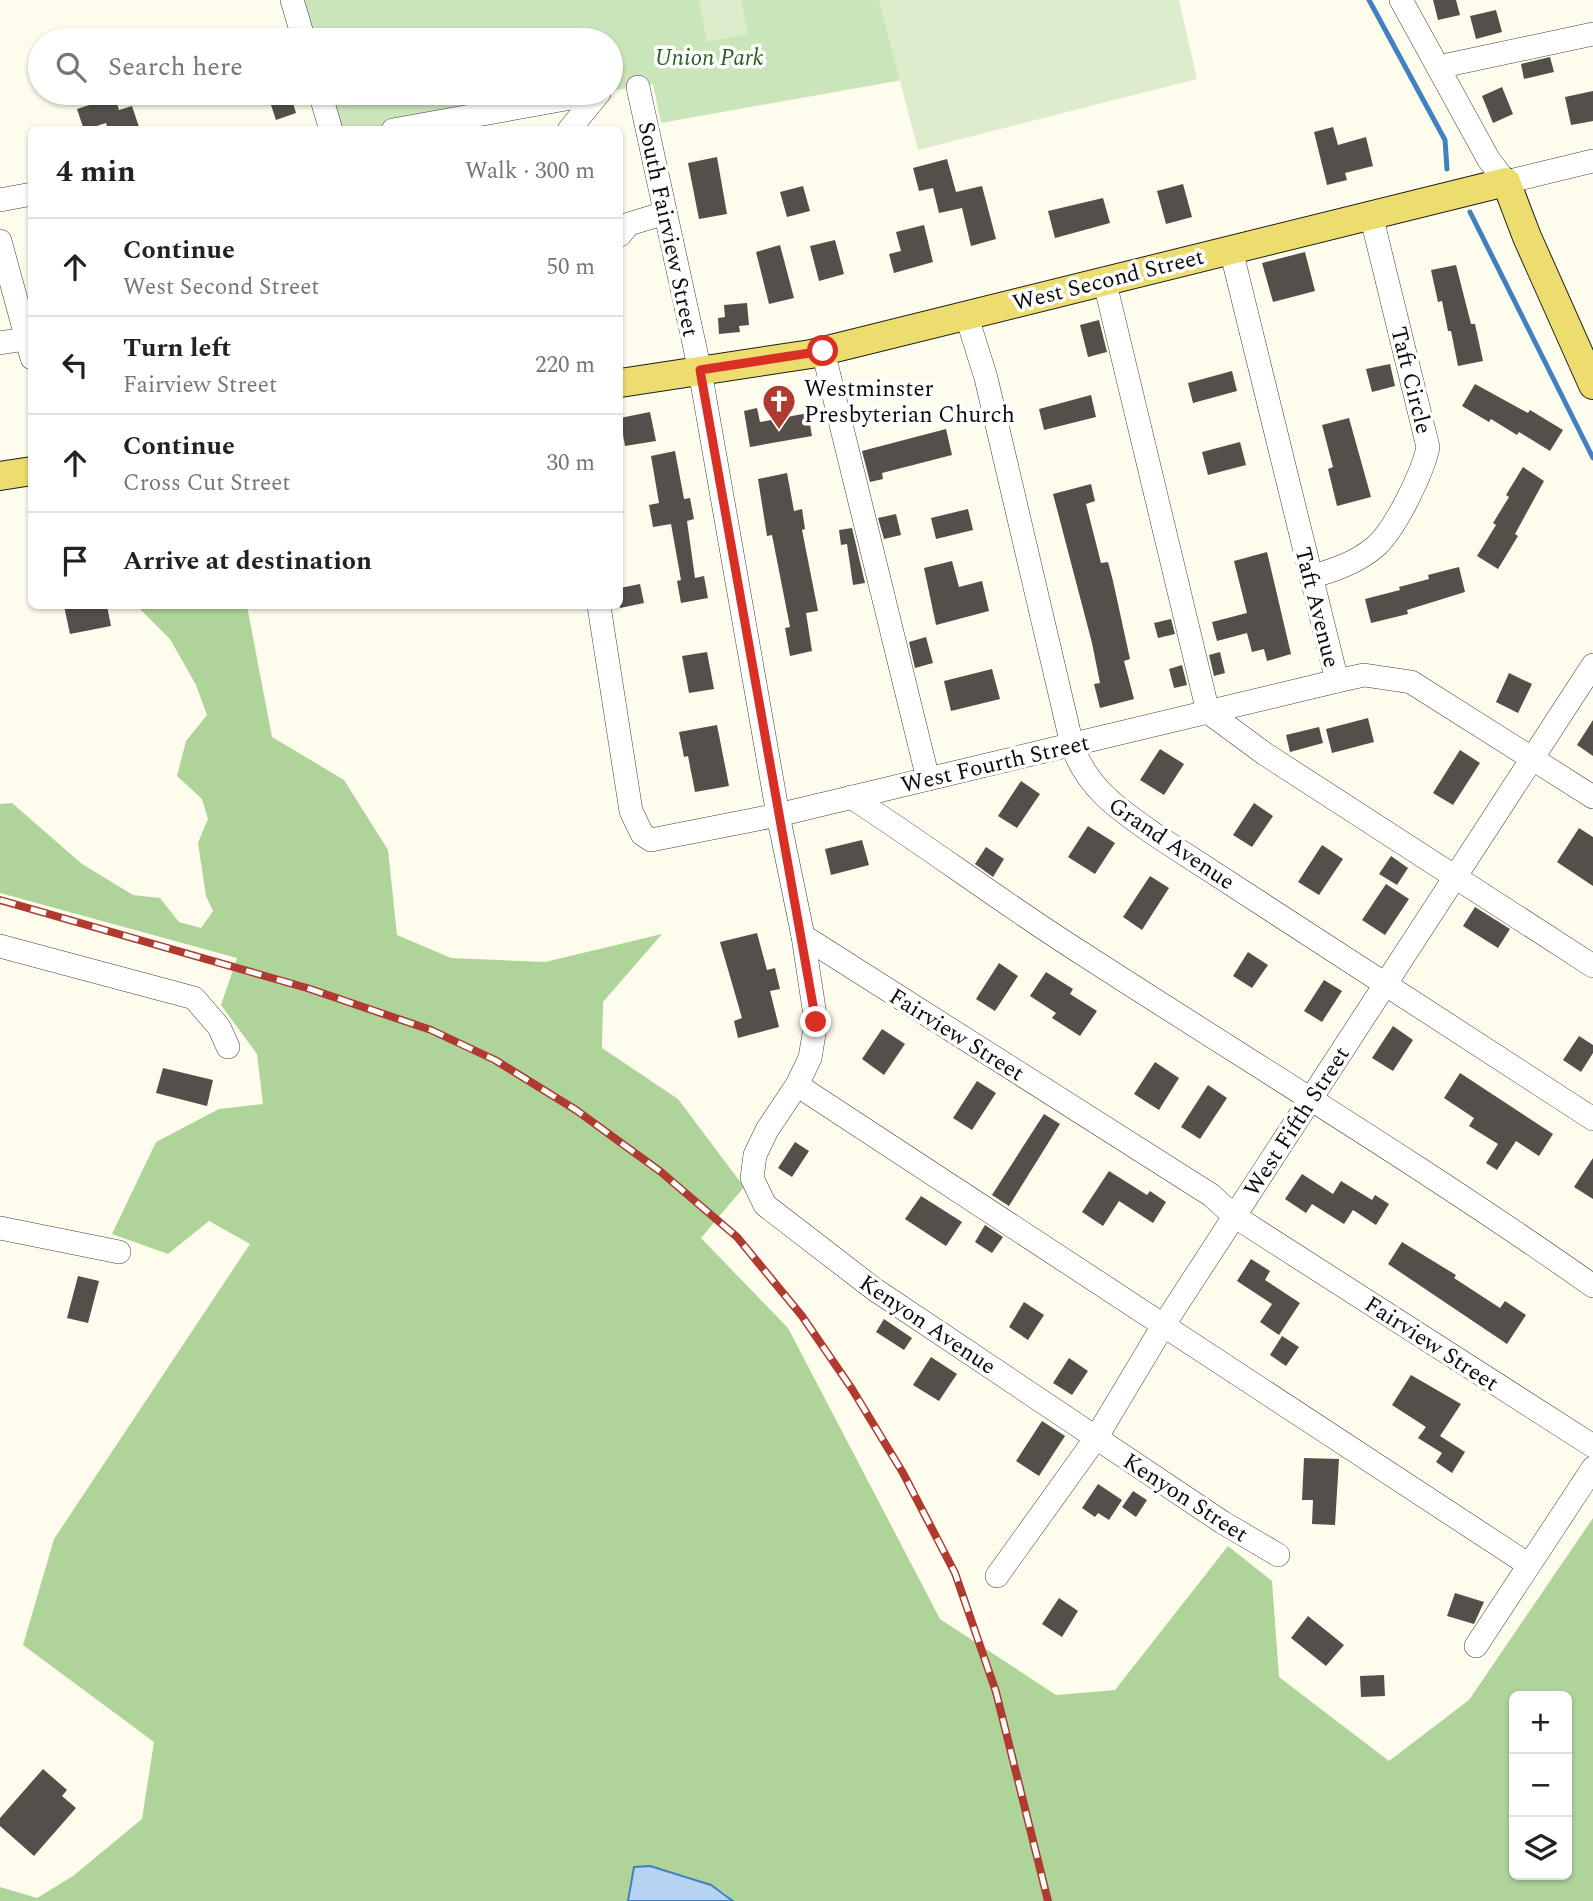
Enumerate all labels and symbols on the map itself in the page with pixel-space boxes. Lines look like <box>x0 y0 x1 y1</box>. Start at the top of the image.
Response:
park label: Union Park <box>654 41 764 76</box>
street label: South Fairview Street <box>628 118 707 340</box>
street label: West Second Street <box>1009 240 1208 321</box>
street label: Taft Circle <box>1380 323 1441 438</box>
route start <box>807 335 838 366</box>
place label: Westminster Presbyterian Church <box>804 372 1015 433</box>
church icon: Westminster Presbyterian Church <box>760 382 798 431</box>
street label: Taft Avenue <box>1285 543 1348 671</box>
street label: West Fourth Street <box>898 726 1093 803</box>
street label: Grand Avenue <box>1101 789 1242 900</box>
street label: Fairview Street <box>882 980 1031 1091</box>
route end <box>800 1006 831 1037</box>
street label: West Fifth Street <box>1235 1040 1359 1204</box>
street label: Kenyon Avenue <box>852 1266 1003 1384</box>
street label: Fairview Street <box>1357 1288 1505 1401</box>
street label: Kenyon Street <box>1116 1445 1255 1552</box>

